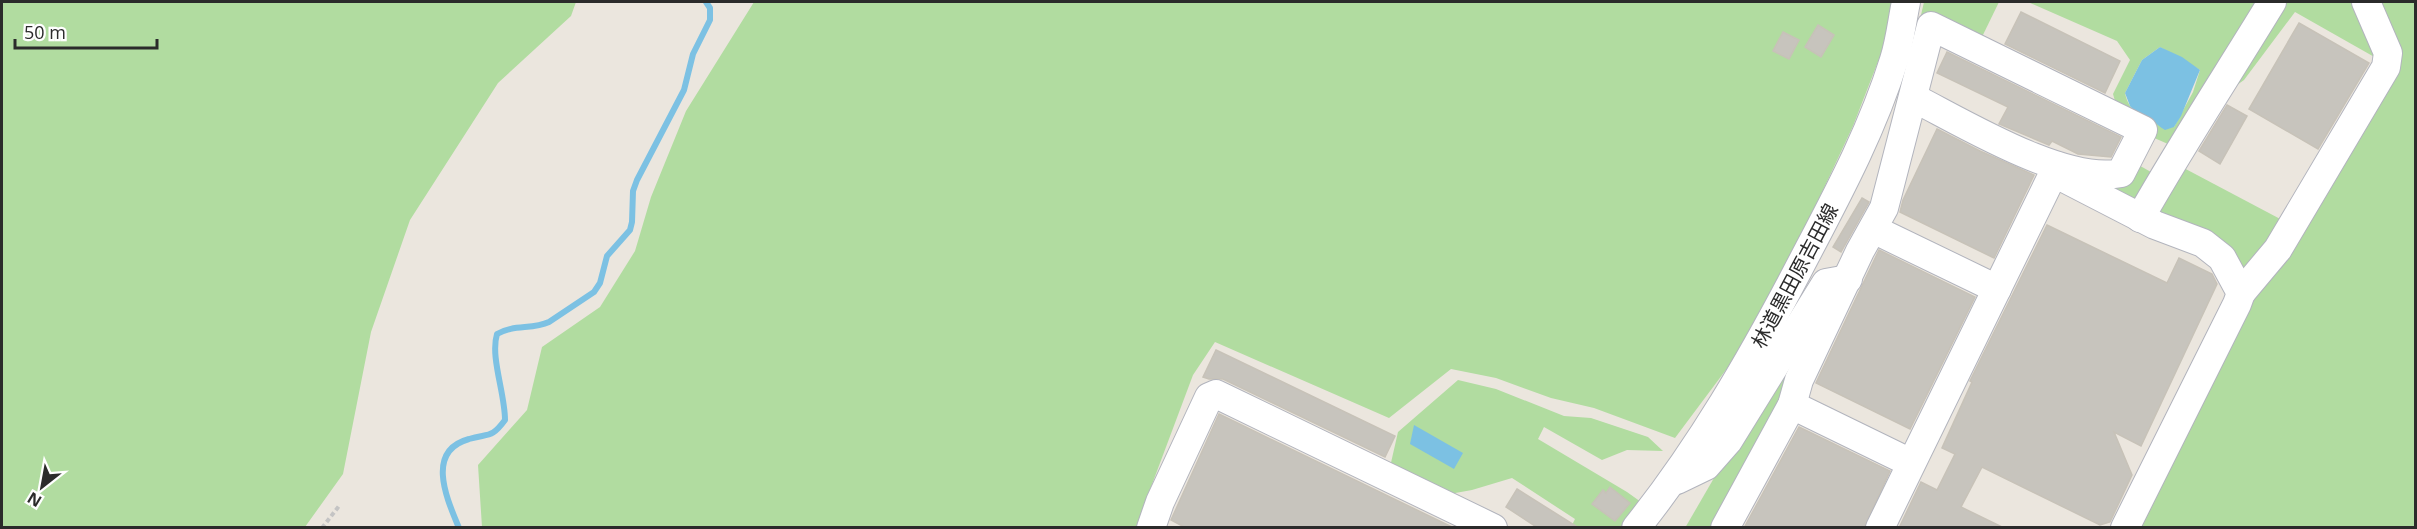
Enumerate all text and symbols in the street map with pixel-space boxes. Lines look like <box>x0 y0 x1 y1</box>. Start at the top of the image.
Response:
scale bar <box>15 12 158 50</box>
text: 50 m <box>24 20 66 44</box>
street label: 林道黒田原吉田線 <box>1745 199 1844 353</box>
north arrow <box>12 457 72 517</box>
text: N <box>23 487 46 513</box>

